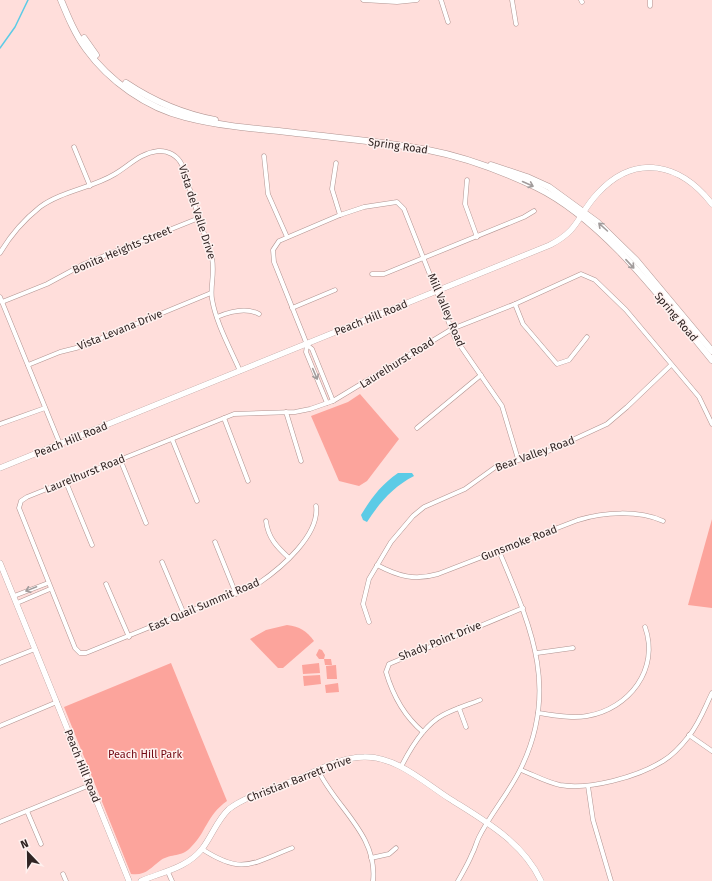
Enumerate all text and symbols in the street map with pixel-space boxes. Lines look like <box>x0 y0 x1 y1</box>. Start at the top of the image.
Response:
street label: Spring Road <box>367 135 429 157</box>
street label: Vista del Valle Drive <box>176 163 218 261</box>
one-way arrow <box>522 181 534 188</box>
street label: Bonita Heights Street <box>71 223 173 277</box>
one-way arrow <box>598 223 608 232</box>
one-way arrow <box>626 259 635 269</box>
street label: Mill Valley Road <box>425 271 467 349</box>
street label: Spring Road <box>652 290 700 344</box>
street label: Peach Hill Road <box>332 297 410 339</box>
street label: Vista Levana Drive <box>76 307 164 353</box>
street label: Laurelhurst Road <box>357 335 437 391</box>
one-way arrow <box>312 368 320 380</box>
street label: Peach Hill Road <box>32 419 110 461</box>
street label: Bear Valley Road <box>494 434 576 474</box>
street label: Laurelhurst Road <box>43 452 127 496</box>
street label: Gunsmoke Road <box>479 522 559 564</box>
street label: East Quail Summit Road <box>146 576 262 634</box>
one-way arrow <box>26 586 38 594</box>
street label: Shady Point Drive <box>397 618 483 664</box>
street label: Peach Hill Road <box>61 727 103 805</box>
park label: Peach Hill Park <box>108 748 182 761</box>
street label: Christian Barrett Drive <box>245 753 353 805</box>
north arrow <box>8 833 48 873</box>
text: N <box>19 837 30 852</box>

